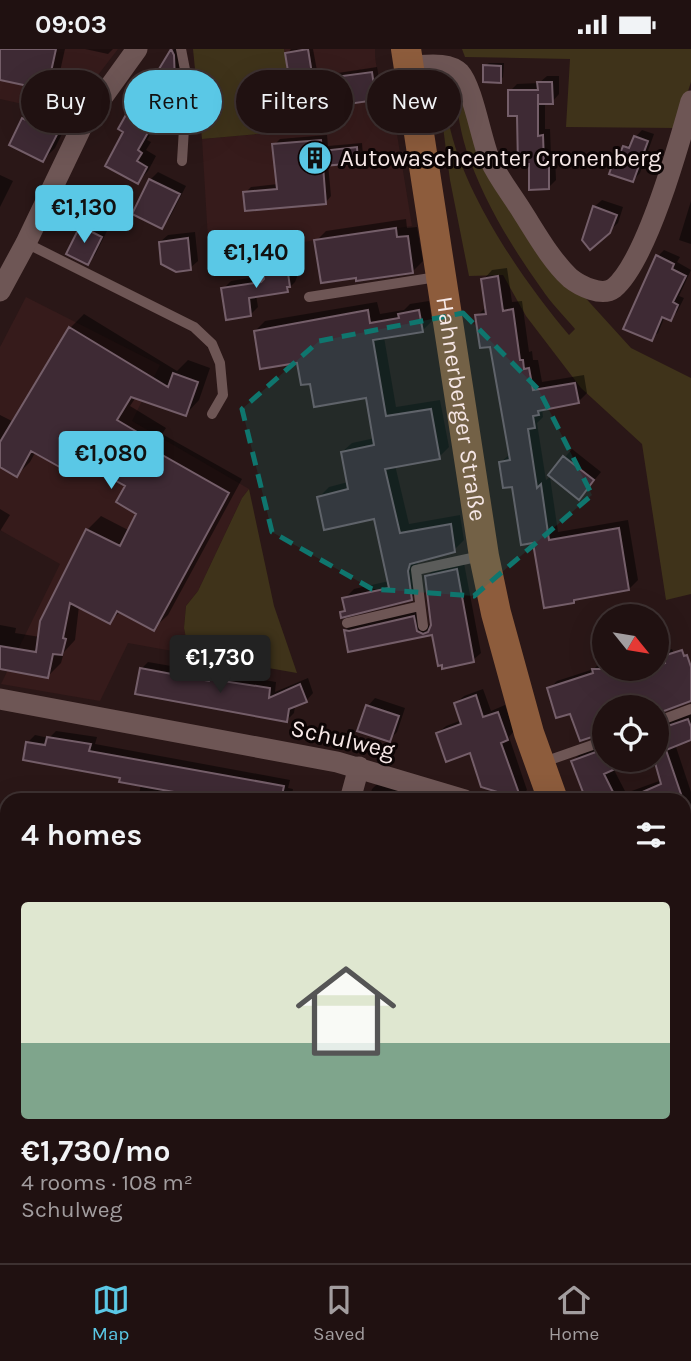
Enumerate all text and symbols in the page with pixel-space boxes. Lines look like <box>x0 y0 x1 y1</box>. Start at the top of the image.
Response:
text: 09:03 <box>35 9 107 40</box>
chip: Buy <box>21 70 110 133</box>
chip: Rent <box>124 70 222 133</box>
chip: Filters <box>236 70 353 133</box>
chip: New <box>367 70 461 133</box>
building icon: Autowaschcenter Cronenberg <box>296 139 334 177</box>
place label: Autowaschcenter Cronenberg <box>340 144 662 172</box>
pin: €1,130 <box>27 185 141 245</box>
text: €1,130 <box>51 194 117 221</box>
pin: €1,140 <box>199 231 313 290</box>
text: €1,140 <box>223 239 289 266</box>
street label: Hahnerberger Straße <box>430 295 492 523</box>
pin: €1,080 <box>54 431 168 491</box>
text: €1,080 <box>75 440 147 467</box>
north arrow <box>592 604 668 681</box>
map controls <box>592 604 669 772</box>
pin: €1,730 <box>163 635 277 695</box>
text: €1,730 <box>186 644 254 671</box>
button: locate <box>592 695 669 772</box>
street label: Schulweg <box>288 713 398 765</box>
icon: filters <box>632 816 670 854</box>
text: 4 homes <box>21 817 142 853</box>
icon: home <box>283 948 409 1074</box>
text: €1,730/mo <box>21 1133 170 1169</box>
text: 4 rooms · 108 m² <box>21 1169 193 1196</box>
text: Schulweg <box>21 1196 122 1223</box>
tab: Map <box>92 1281 130 1345</box>
tab: Saved <box>313 1281 365 1345</box>
tab: Home <box>549 1281 599 1345</box>

